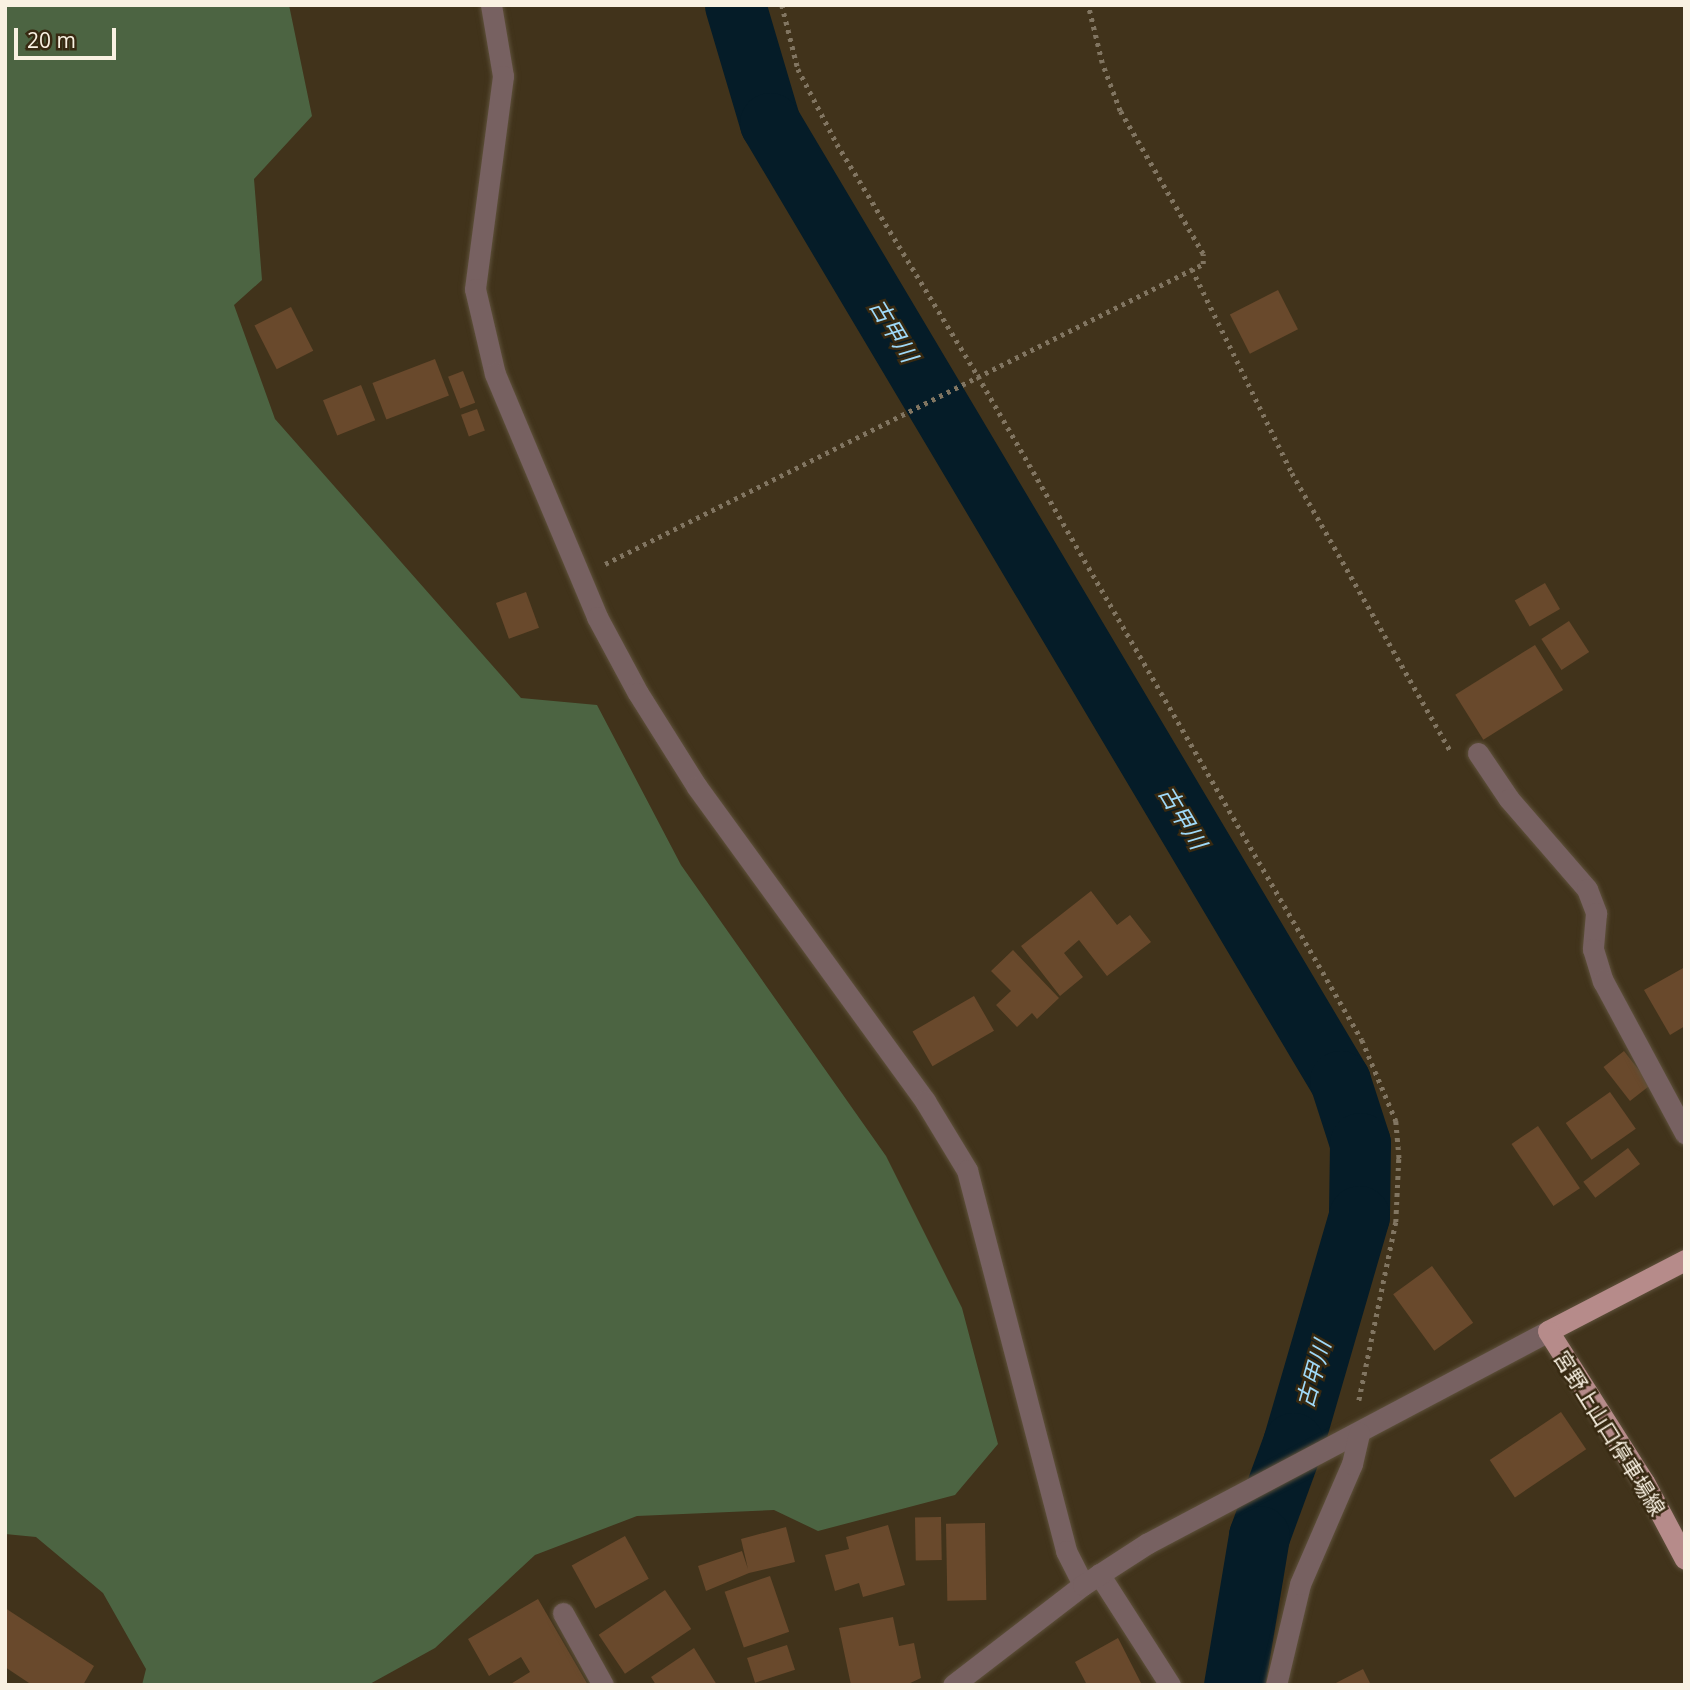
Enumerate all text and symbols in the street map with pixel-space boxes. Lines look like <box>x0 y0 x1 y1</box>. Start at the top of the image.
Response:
scale bar <box>18 14 119 58</box>
text: 20 m <box>27 26 76 54</box>
water label: 古甲川 <box>864 293 924 367</box>
water label: 古甲川 <box>1153 780 1213 854</box>
water label: 古甲川 <box>1290 1337 1336 1411</box>
street label: 宮野上山口停車場線 <box>1549 1346 1671 1520</box>

